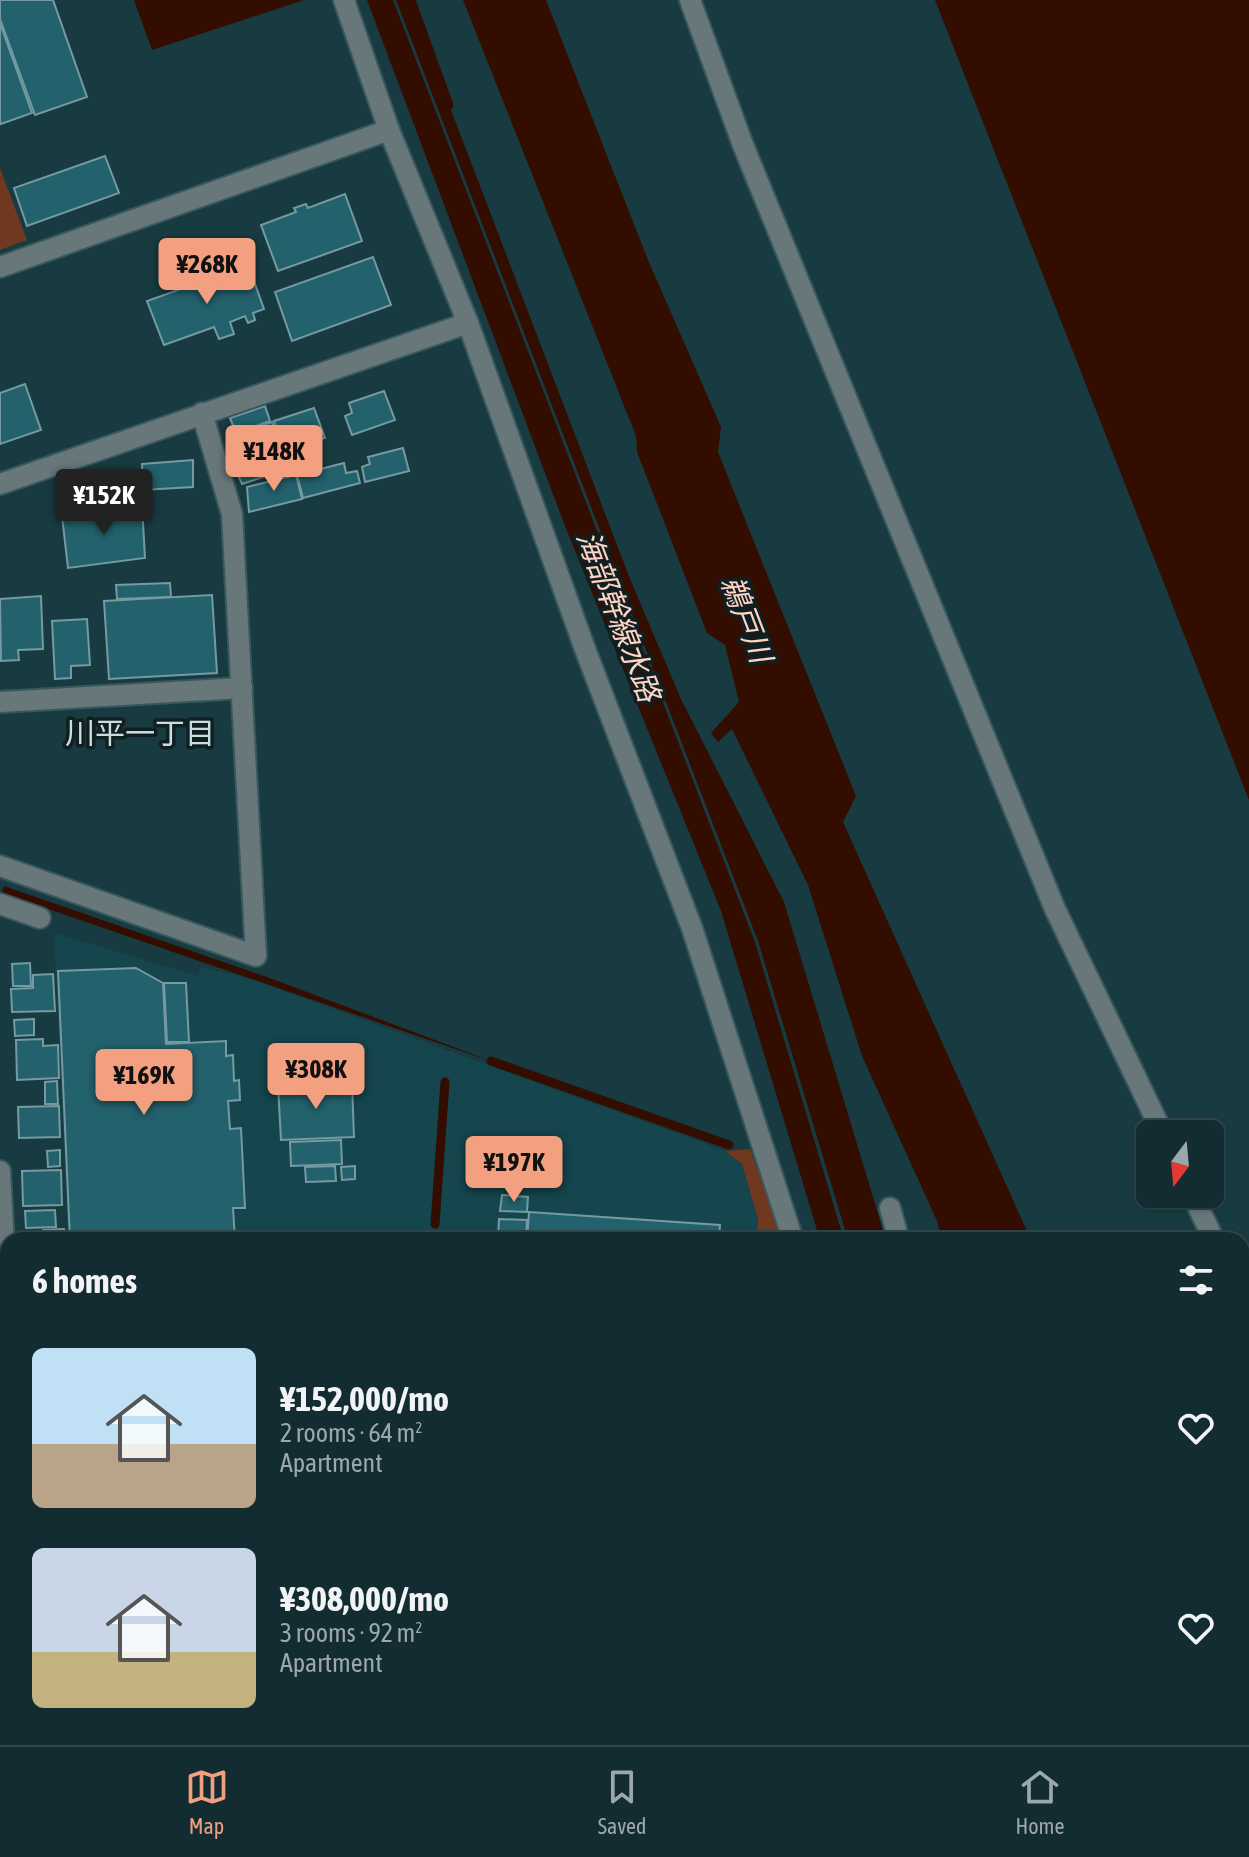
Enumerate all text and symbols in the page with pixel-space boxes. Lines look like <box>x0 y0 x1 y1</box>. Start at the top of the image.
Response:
pin: ¥268K <box>151 238 263 306</box>
text: ¥268K <box>177 249 237 279</box>
pin: ¥148K <box>218 425 330 493</box>
text: ¥148K <box>244 436 304 466</box>
pin: ¥152K <box>48 469 160 537</box>
text: ¥152K <box>74 480 134 510</box>
water label: 海部幹線水路 <box>571 526 668 709</box>
water label: 鵜戸川 <box>715 571 780 670</box>
district label: 川平一丁目 <box>65 716 215 750</box>
pin: ¥308K <box>260 1043 372 1111</box>
pin: ¥169K <box>88 1049 200 1117</box>
text: ¥308K <box>286 1054 346 1084</box>
text: ¥169K <box>114 1060 174 1090</box>
north arrow <box>1136 1120 1224 1208</box>
map controls <box>1136 1120 1224 1208</box>
pin: ¥197K <box>458 1136 570 1204</box>
text: ¥197K <box>484 1147 544 1177</box>
icon: filters <box>1174 1258 1218 1302</box>
text: 6 homes <box>32 1261 137 1300</box>
text: ¥152,000/mo <box>280 1379 449 1418</box>
icon: home <box>96 1380 192 1476</box>
icon: heart <box>1174 1406 1218 1450</box>
text: 2 rooms · 64 m² <box>280 1418 422 1448</box>
text: Apartment <box>280 1448 383 1478</box>
text: ¥308,000/mo <box>280 1579 449 1618</box>
icon: home <box>96 1580 192 1676</box>
icon: heart <box>1174 1606 1218 1650</box>
text: 3 rooms · 92 m² <box>280 1618 422 1648</box>
text: Apartment <box>280 1648 383 1678</box>
tab: Map <box>185 1765 229 1839</box>
tab: Saved <box>598 1765 646 1839</box>
tab: Home <box>1015 1765 1064 1839</box>

